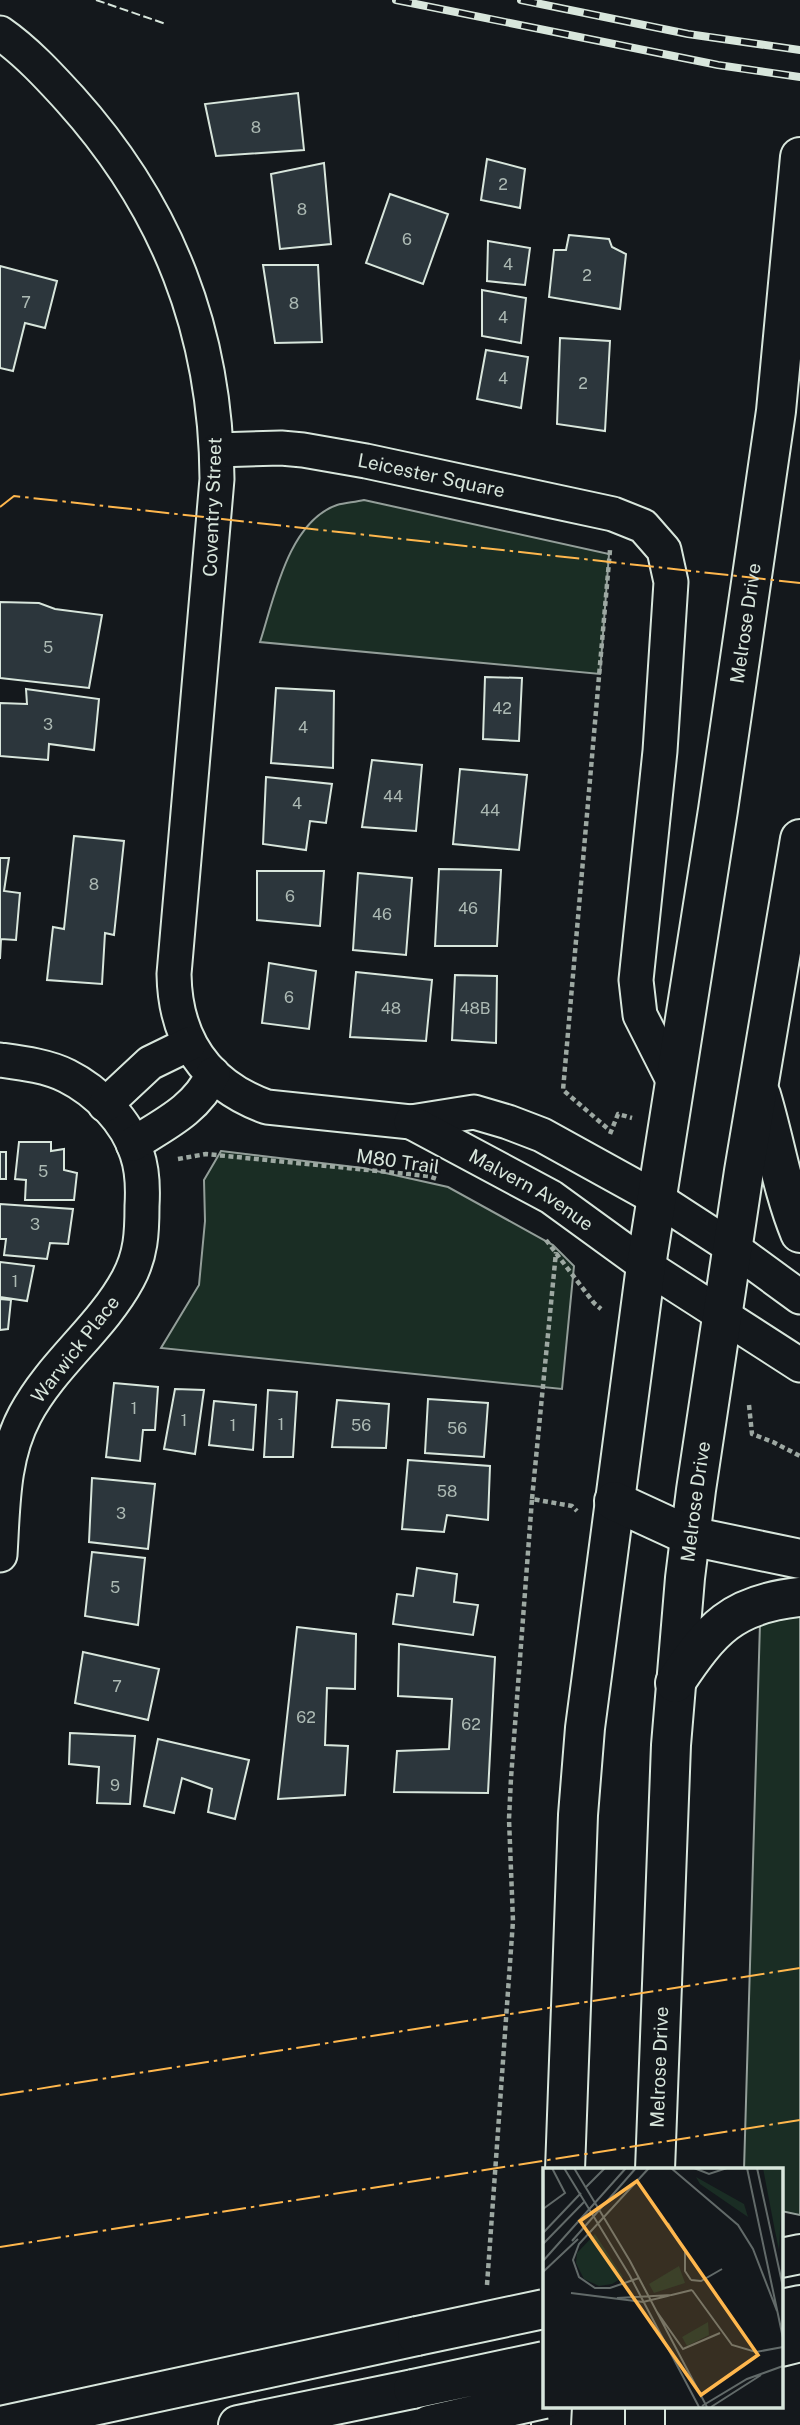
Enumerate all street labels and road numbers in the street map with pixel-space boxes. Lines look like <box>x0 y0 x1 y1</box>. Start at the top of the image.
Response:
street label: Coventry Street <box>199 437 225 577</box>
street label: Leicester Square <box>356 449 507 502</box>
street label: Melrose Drive <box>726 561 765 685</box>
street label: M80 Trail <box>355 1144 441 1178</box>
street label: Malvern Avenue <box>465 1144 598 1235</box>
street label: Warwick Place <box>26 1291 124 1407</box>
street label: Melrose Drive <box>676 1440 714 1563</box>
street label: Melrose Drive <box>646 2006 672 2128</box>

